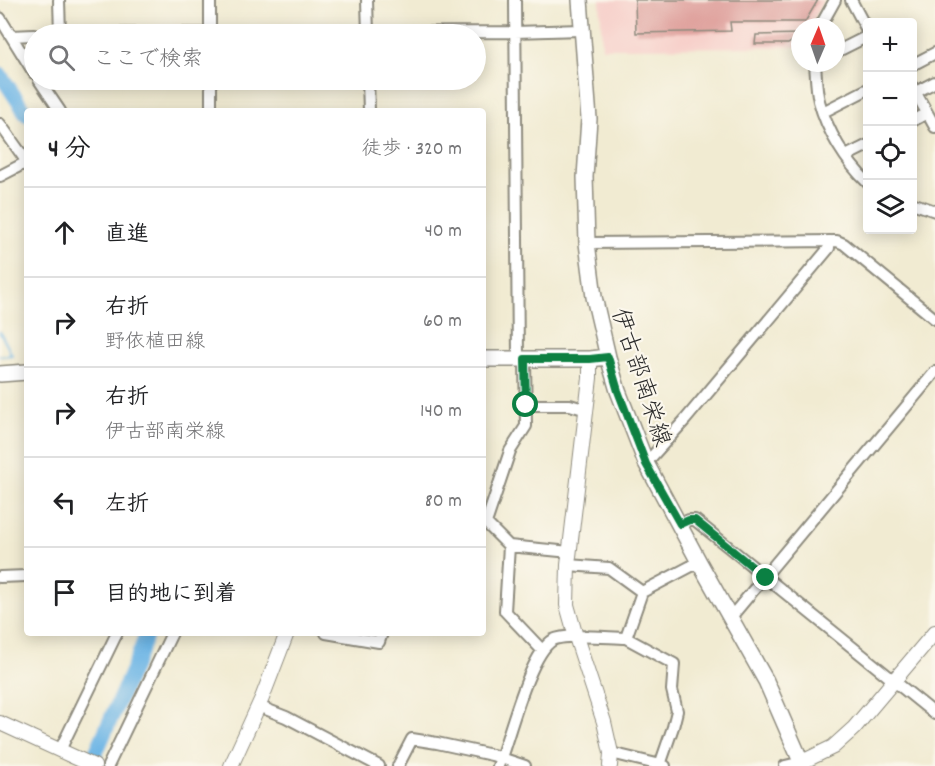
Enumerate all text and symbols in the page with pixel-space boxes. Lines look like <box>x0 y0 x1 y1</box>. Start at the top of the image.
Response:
north arrow <box>791 18 845 72</box>
map controls <box>863 18 917 234</box>
button: + <box>863 18 917 72</box>
search box <box>24 24 486 90</box>
icon: search <box>45 41 78 74</box>
text: ここで検索 <box>93 45 203 76</box>
button: − <box>863 72 917 126</box>
button: locate <box>863 126 917 180</box>
text: 4 分 <box>48 132 91 169</box>
text: 徒歩 · 320 m <box>361 136 462 164</box>
button: layers <box>863 180 917 234</box>
icon: ahead <box>48 216 81 249</box>
text: 40 m <box>424 218 462 246</box>
text: 直進 <box>105 220 149 251</box>
text: 右折 <box>105 293 149 324</box>
street label: 伊古部南栄線 <box>601 304 678 452</box>
icon: right <box>48 306 81 339</box>
text: 60 m <box>423 308 462 336</box>
text: 野依植田線 <box>105 329 205 357</box>
text: 右折 <box>105 383 149 414</box>
route start <box>512 391 538 417</box>
icon: right <box>48 396 81 429</box>
text: 140 m <box>420 398 462 426</box>
text: 伊古部南栄線 <box>105 419 225 447</box>
icon: left <box>48 486 81 519</box>
text: 80 m <box>425 488 462 516</box>
text: 左折 <box>105 490 149 521</box>
route end <box>752 564 778 590</box>
icon: arrive <box>48 576 81 609</box>
text: 目的地に到着 <box>105 580 237 611</box>

